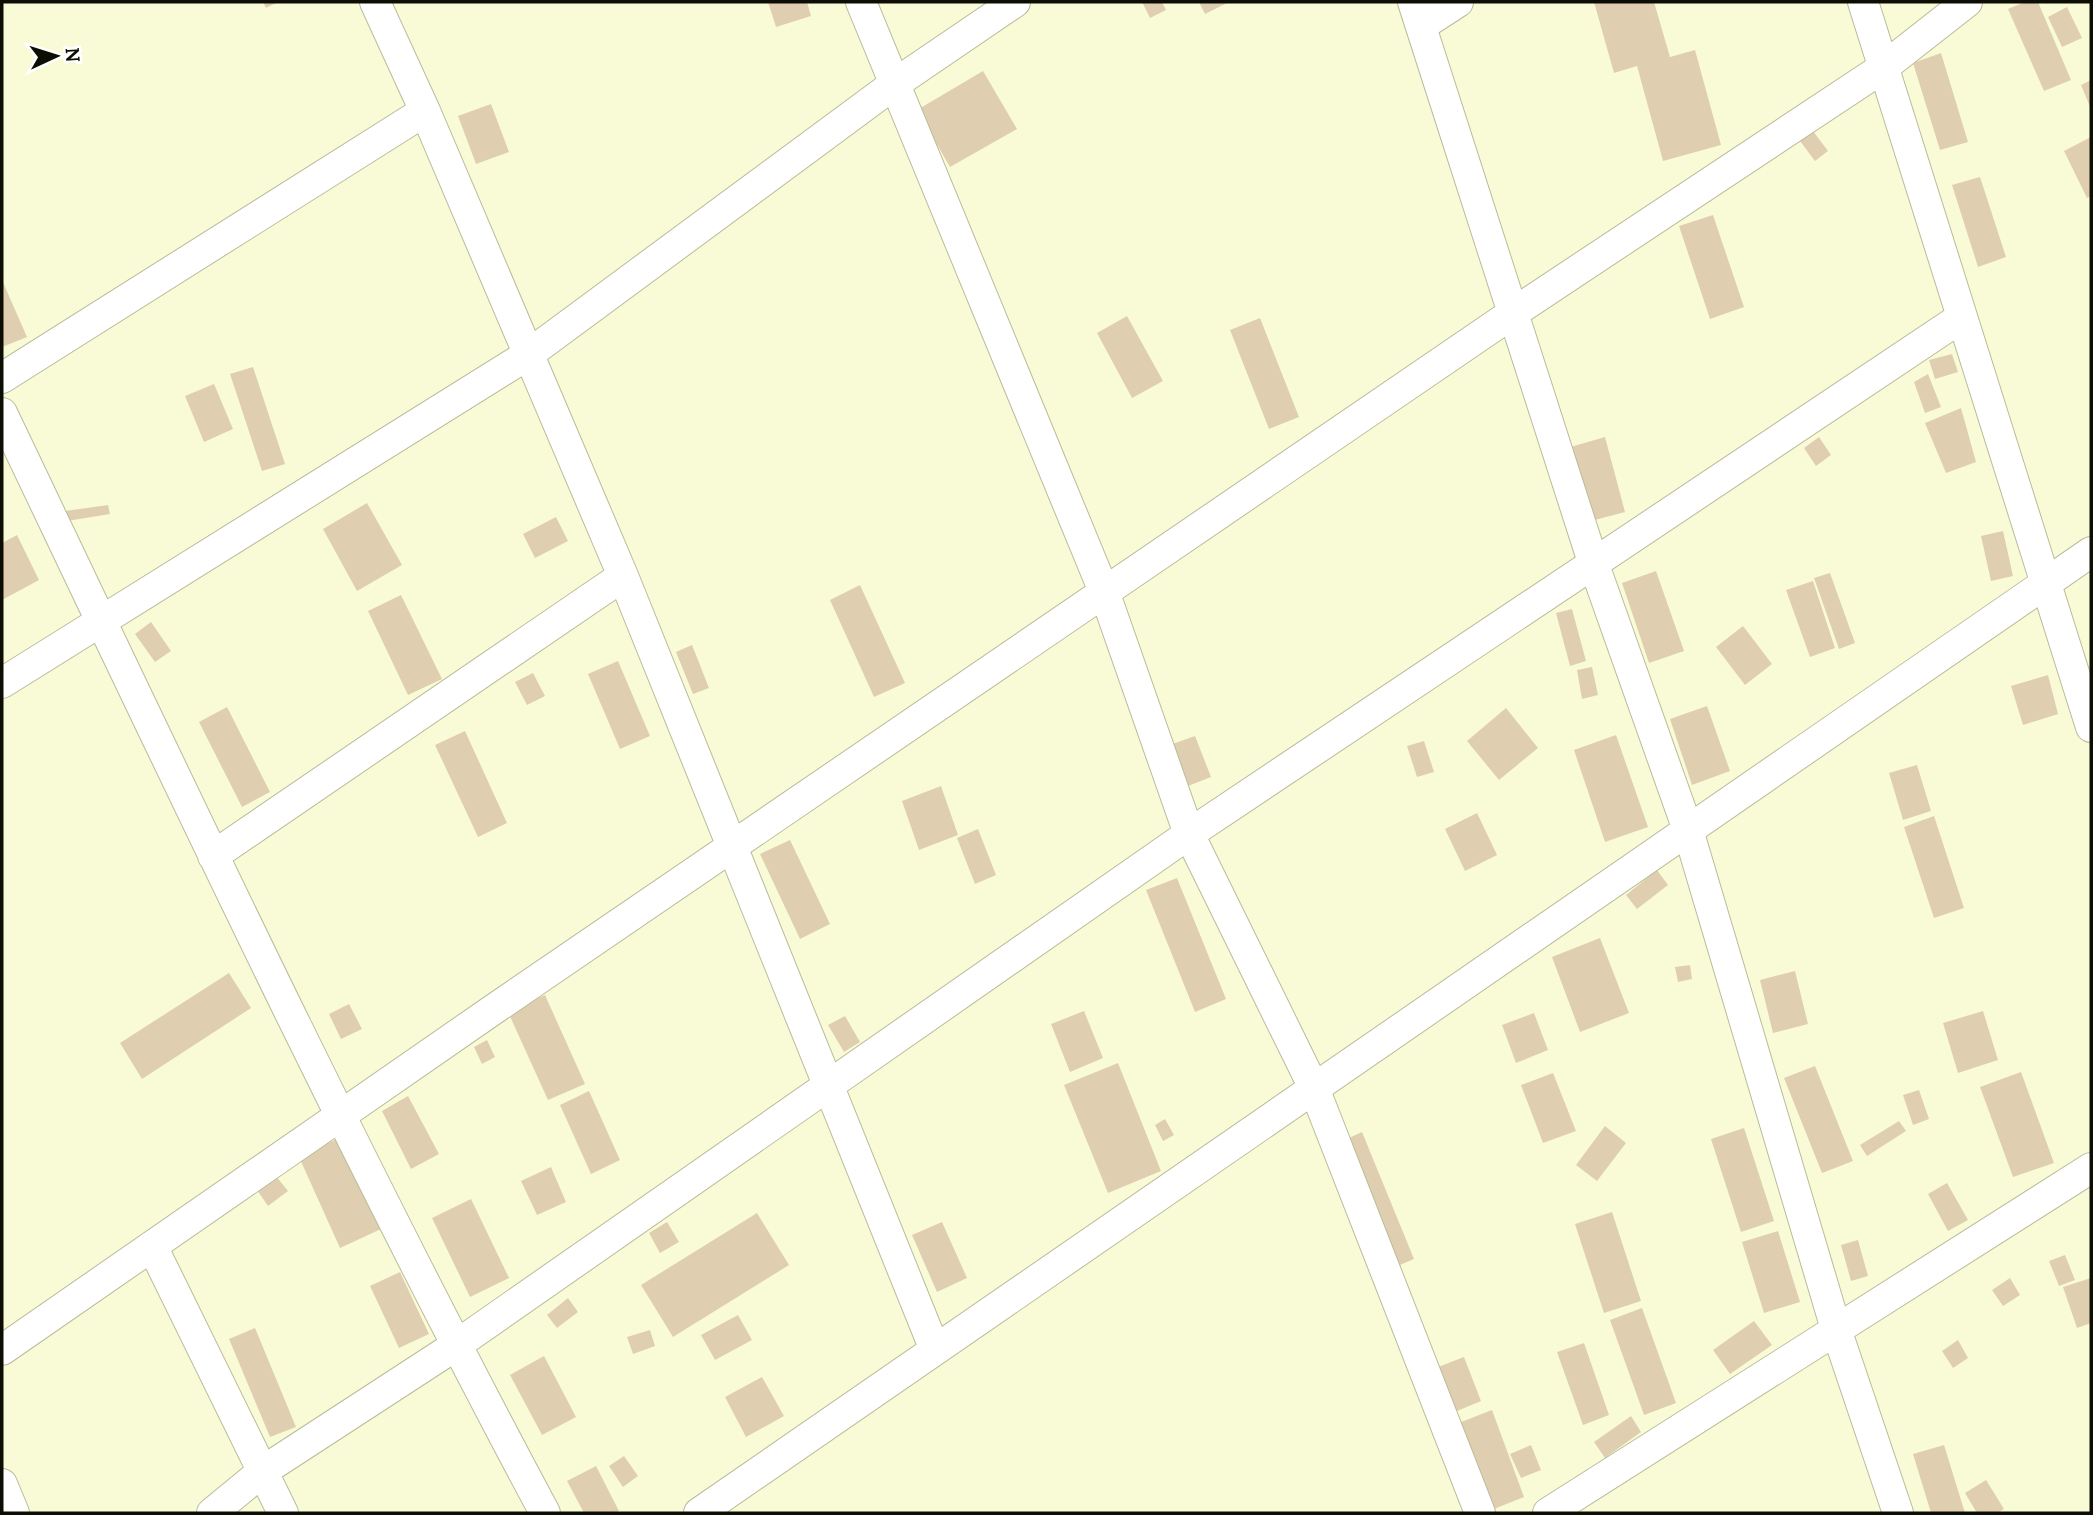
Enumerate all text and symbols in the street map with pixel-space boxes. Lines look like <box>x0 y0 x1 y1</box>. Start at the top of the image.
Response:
north arrow <box>21 21 91 91</box>
text: N <box>60 47 85 63</box>

